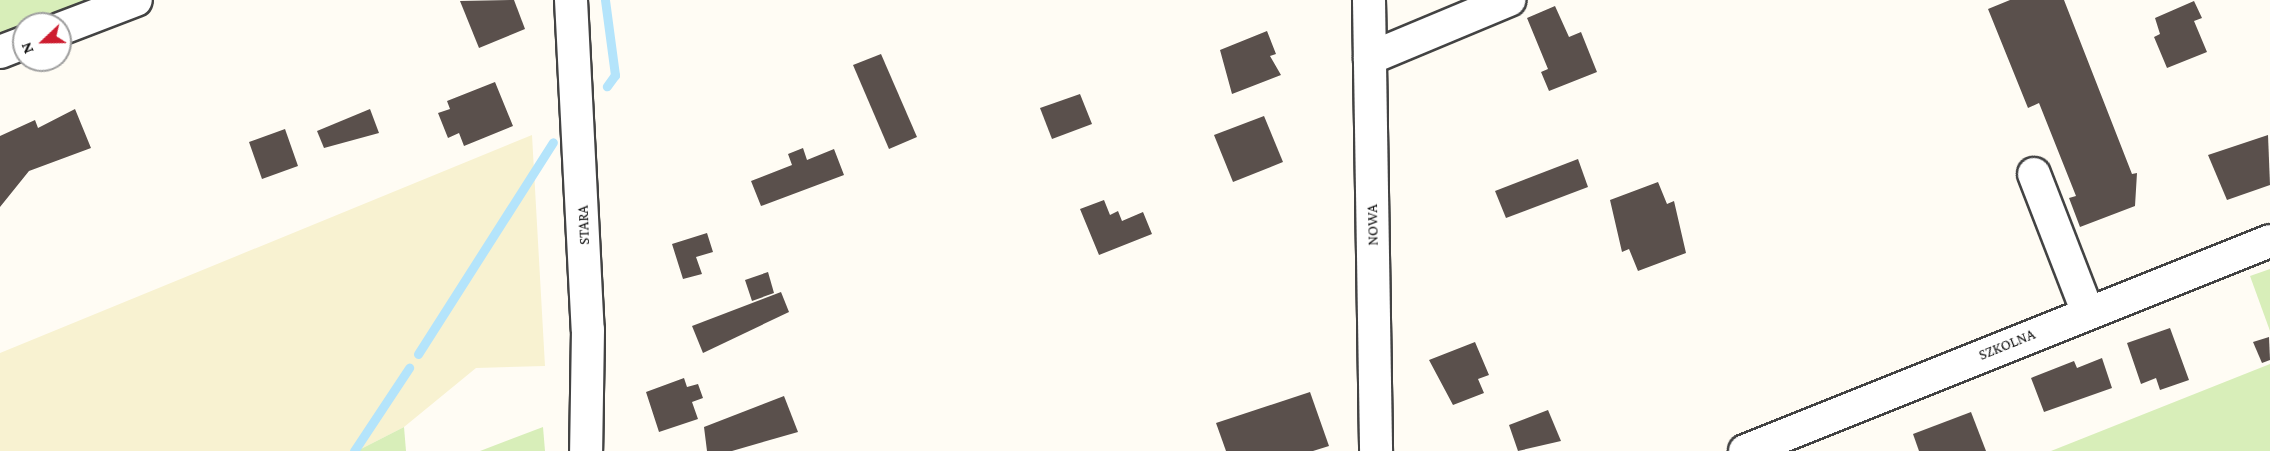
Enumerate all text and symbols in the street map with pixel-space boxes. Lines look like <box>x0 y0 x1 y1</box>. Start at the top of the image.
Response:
north arrow <box>12 12 72 72</box>
text: N <box>17 40 37 56</box>
street label: NOWA <box>1364 204 1382 246</box>
street label: STARA <box>574 205 594 245</box>
street label: SZKOLNA <box>1976 326 2038 364</box>

